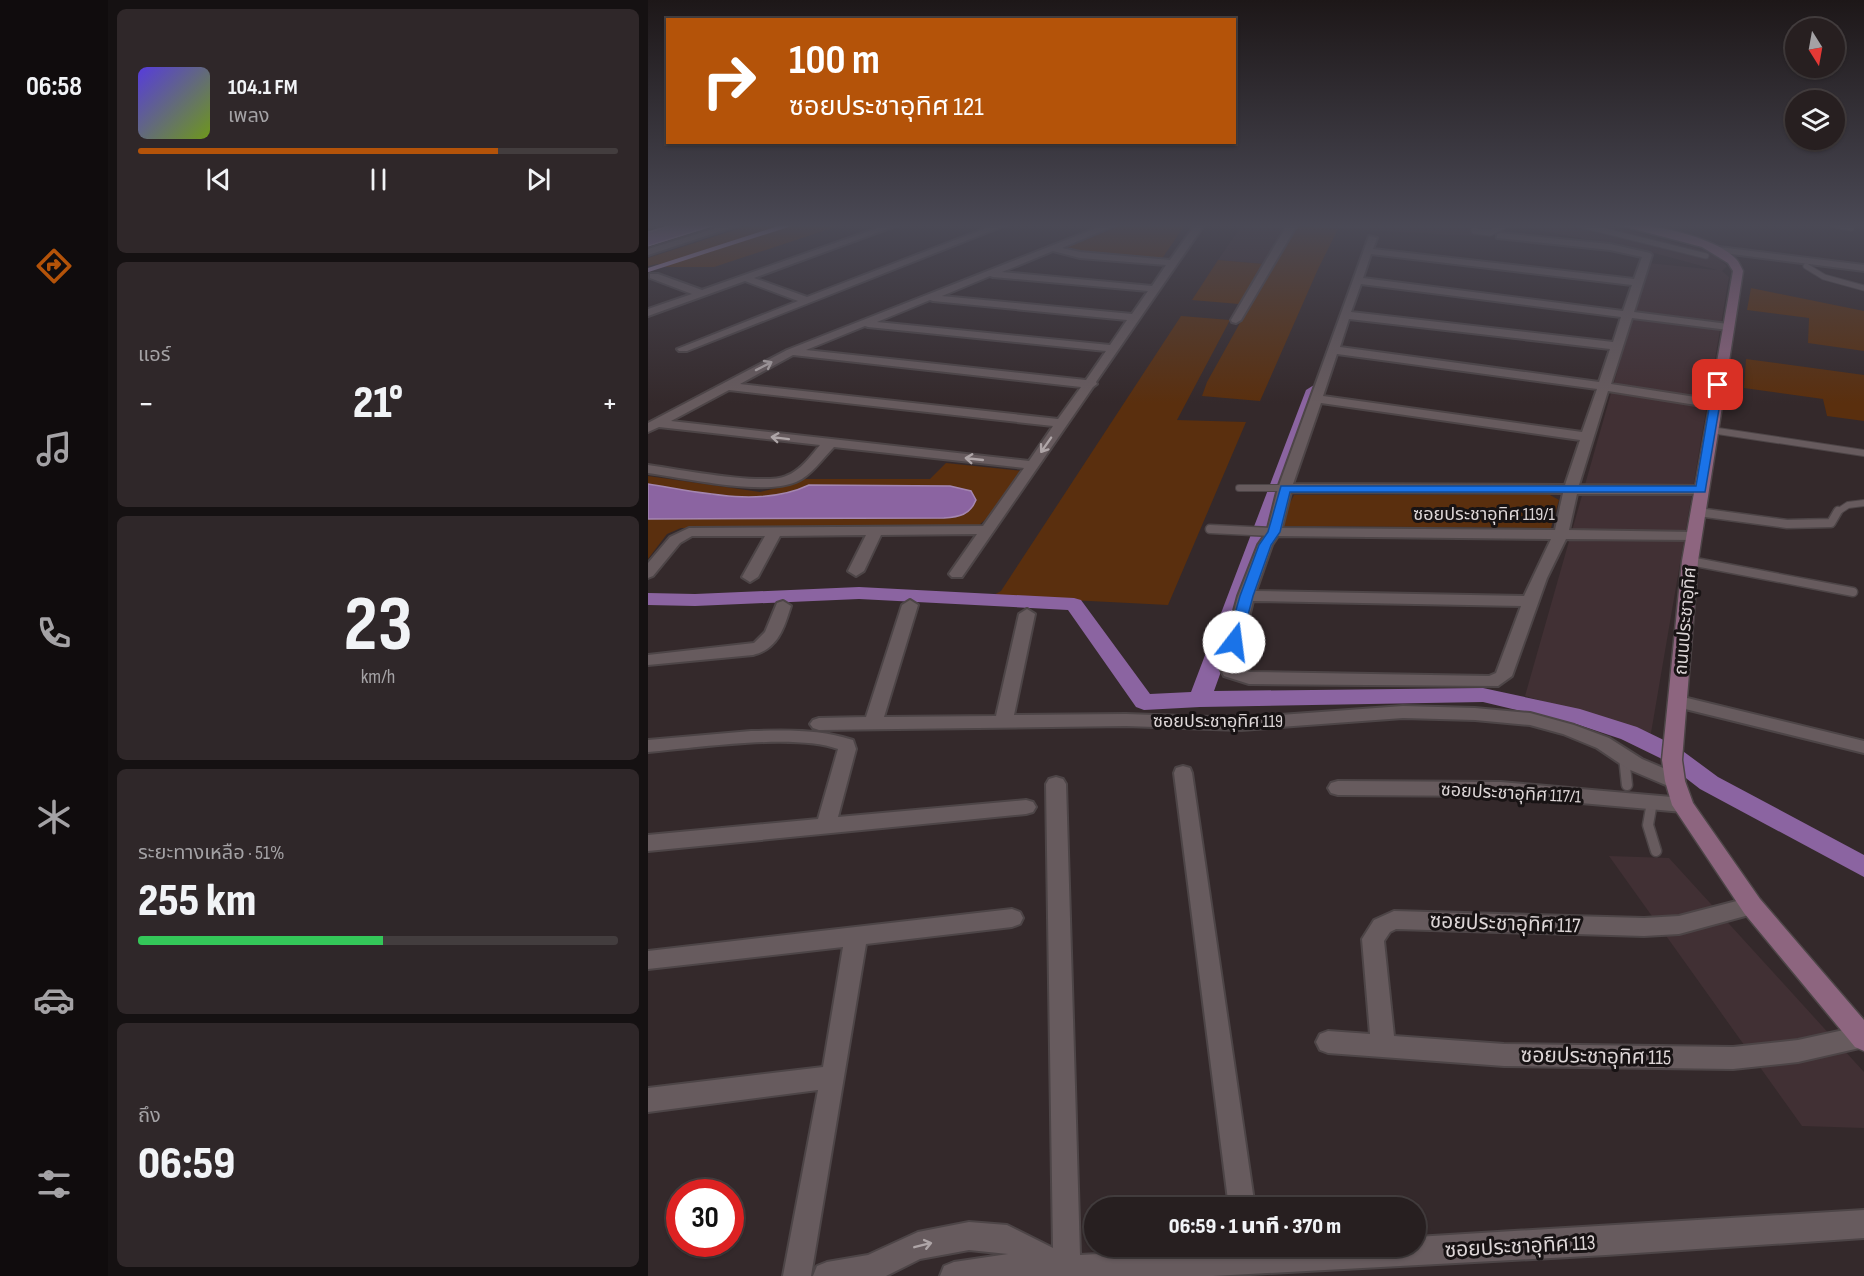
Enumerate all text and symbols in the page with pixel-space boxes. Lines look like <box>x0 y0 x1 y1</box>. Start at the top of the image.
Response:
north arrow <box>1785 18 1845 78</box>
map controls <box>1785 18 1845 150</box>
text: 100 m <box>789 35 880 86</box>
icon: right <box>690 42 768 120</box>
text: 06:58 <box>26 71 82 103</box>
text: 104.1 FM <box>228 74 298 101</box>
button: layers <box>1785 90 1845 150</box>
text: ซอยประชาอุทิศ 121 <box>789 91 984 123</box>
text: เพลง <box>228 104 270 128</box>
icon: previous <box>202 163 235 196</box>
icon: pause <box>362 163 395 196</box>
icon: next <box>522 163 555 196</box>
icon: directions <box>33 245 75 287</box>
text: แอร์ <box>138 343 170 367</box>
pin <box>1692 359 1743 410</box>
one-way arrow <box>754 360 772 371</box>
icon: arrive <box>1701 368 1734 401</box>
text: 21° <box>353 376 403 431</box>
text: − <box>138 384 154 424</box>
text: + <box>602 384 618 424</box>
icon: music <box>33 428 75 470</box>
one-way arrow <box>770 432 790 443</box>
one-way arrow <box>1040 436 1052 453</box>
one-way arrow <box>964 453 984 464</box>
street label: ซอยประชาอุทิศ 119/1 <box>1413 504 1555 525</box>
street label: ถนนประชาอุทิศ <box>1670 566 1701 676</box>
text: 23 <box>343 579 413 672</box>
position arrow <box>1202 610 1266 674</box>
icon: phone <box>33 612 75 654</box>
text: km/h <box>361 665 395 689</box>
street label: ซอยประชาอุทิศ 119 <box>1153 711 1283 732</box>
street label: ซอยประชาอุทิศ 117/1 <box>1440 779 1582 808</box>
icon: climate <box>33 796 75 838</box>
text: ระยะทางเหลือ · 51% <box>138 841 285 865</box>
text: 255 km <box>138 874 256 929</box>
street label: ซอยประชาอุทิศ 117 <box>1429 908 1581 939</box>
icon: car <box>33 979 75 1021</box>
street label: ซอยประชาอุทิศ 115 <box>1520 1043 1672 1070</box>
text: ถึง <box>138 1104 161 1128</box>
text: 06:59 <box>138 1137 235 1192</box>
icon: filters <box>33 1163 75 1205</box>
speed limit sign: 30 <box>666 1179 744 1257</box>
text: 06:59 · 1 นาที · 370 m <box>1169 1213 1341 1240</box>
street label: ซอยประชาอุทิศ 113 <box>1444 1230 1596 1263</box>
one-way arrow <box>913 1239 932 1251</box>

